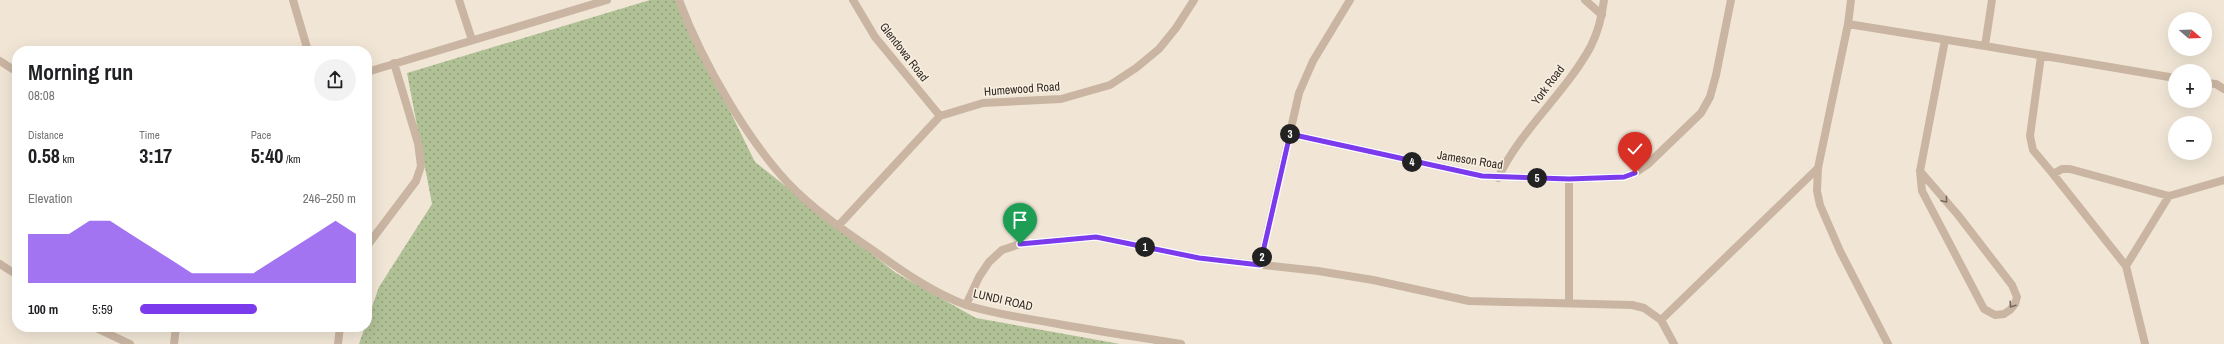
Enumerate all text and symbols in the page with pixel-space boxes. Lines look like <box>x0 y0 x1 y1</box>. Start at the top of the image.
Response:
north arrow <box>2168 12 2212 56</box>
map controls <box>2168 12 2212 160</box>
street label: Glendowa Road <box>876 19 932 85</box>
text: Morning run <box>28 57 133 87</box>
button: share <box>314 59 356 101</box>
street label: York Road <box>1528 62 1568 108</box>
button: + <box>2168 64 2212 108</box>
street label: Humewood Road <box>984 78 1060 100</box>
text: 08:08 <box>28 87 55 104</box>
button: − <box>2168 116 2212 160</box>
pin: 3 <box>1280 124 1300 144</box>
text: 3 <box>1287 127 1293 141</box>
text: Distance <box>28 128 64 142</box>
text: Time <box>139 128 160 142</box>
text: Pace <box>251 128 271 142</box>
pin <box>1618 132 1652 173</box>
icon: check <box>1624 138 1646 160</box>
text: 0.58 <box>28 142 60 169</box>
text: 3:17 <box>139 142 172 169</box>
text: 5:40 <box>251 142 283 169</box>
street label: Jameson Road <box>1436 147 1504 173</box>
text: km <box>60 152 74 166</box>
text: /km <box>283 152 301 166</box>
pin: 4 <box>1402 152 1422 172</box>
text: 4 <box>1409 155 1415 169</box>
pin: 5 <box>1527 168 1547 188</box>
text: 5 <box>1534 171 1540 185</box>
text: Elevation <box>28 190 72 207</box>
text: 246–250 m <box>303 190 356 207</box>
one-way arrow <box>1940 196 1947 203</box>
pin <box>1003 203 1037 244</box>
icon: arrive <box>1009 209 1031 231</box>
pin: 1 <box>1135 237 1155 257</box>
text: 1 <box>1142 240 1148 254</box>
pin: 2 <box>1252 247 1272 267</box>
text: 2 <box>1259 250 1265 264</box>
street label: LUNDI ROAD <box>972 285 1034 315</box>
one-way arrow <box>2010 300 2017 307</box>
text: 100 m <box>28 301 58 318</box>
text: 5:59 <box>92 301 113 318</box>

